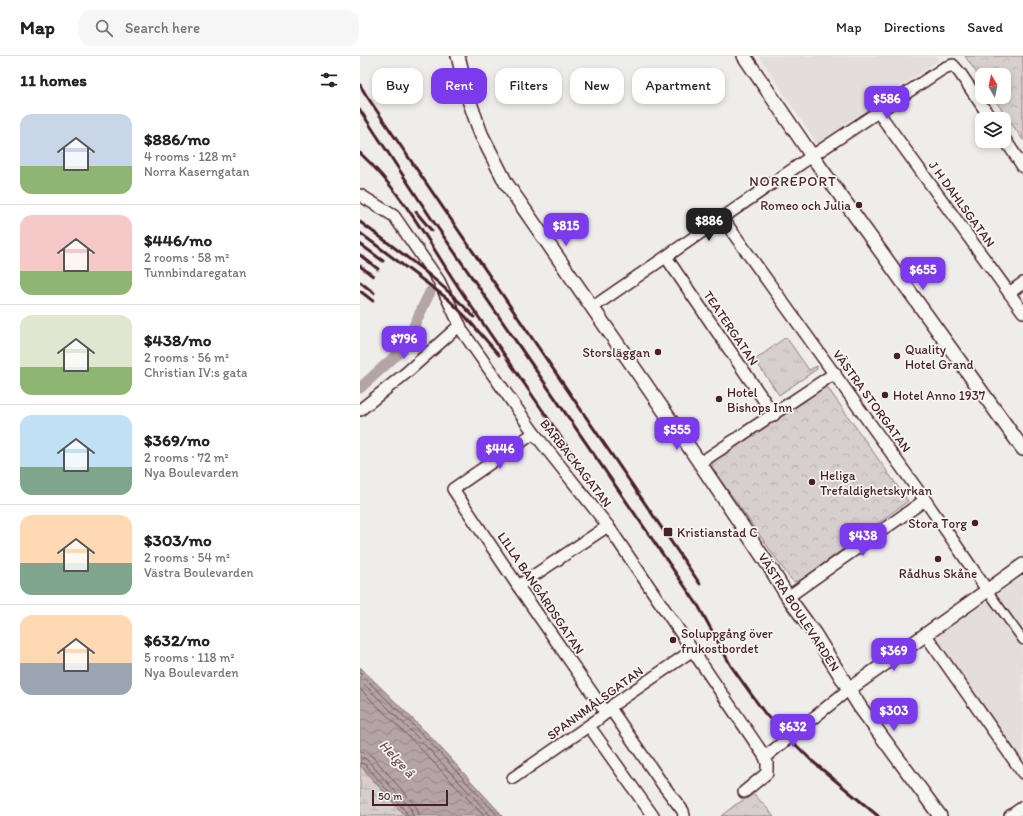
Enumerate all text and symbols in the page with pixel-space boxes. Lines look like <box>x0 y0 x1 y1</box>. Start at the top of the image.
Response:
search box <box>79 10 359 46</box>
text: Map <box>20 16 55 39</box>
icon: search <box>93 17 115 39</box>
text: Search here <box>125 19 200 37</box>
text: Map <box>836 19 862 36</box>
text: Directions <box>884 19 945 36</box>
text: Saved <box>967 19 1003 36</box>
chip: Buy <box>372 68 423 104</box>
chip: Rent <box>431 68 487 104</box>
chip: Filters <box>495 68 562 104</box>
chip: New <box>570 68 624 104</box>
chip: Apartment <box>632 68 725 104</box>
north arrow <box>975 68 1011 104</box>
map controls <box>975 68 1011 148</box>
icon: filters <box>318 69 340 91</box>
text: 11 homes <box>20 70 87 90</box>
pin: $586 <box>863 86 911 120</box>
text: $586 <box>873 91 901 106</box>
button: layers <box>975 112 1011 148</box>
text: $886/mo <box>144 129 210 149</box>
icon: home <box>52 130 100 178</box>
text: 4 rooms · 128 m² <box>144 149 236 164</box>
street label: J H DAHLSGATAN <box>926 158 998 250</box>
text: Norra Kaserngatan <box>144 164 249 179</box>
district label: NORREPORT <box>749 173 837 190</box>
place label: Romeo och Julia <box>760 198 851 213</box>
marker: Romeo och Julia <box>854 200 864 210</box>
pin: $886 <box>685 208 733 242</box>
pin: $815 <box>542 213 590 247</box>
text: $886 <box>695 213 723 228</box>
text: $815 <box>553 218 579 233</box>
text: $446/mo <box>144 230 212 250</box>
icon: home <box>52 231 100 279</box>
text: 2 rooms · 58 m² <box>144 250 229 265</box>
pin: $655 <box>899 257 947 291</box>
text: $655 <box>909 262 937 277</box>
text: Tunnbindaregatan <box>144 265 246 280</box>
street label: TEATERGATAN <box>700 288 762 368</box>
pin: $796 <box>380 326 428 360</box>
text: $438/mo <box>144 330 212 350</box>
icon: home <box>52 331 100 379</box>
text: $796 <box>391 331 417 346</box>
place label: Quality Hotel Grand <box>905 342 973 372</box>
place label: Storsläggan <box>583 345 651 360</box>
marker: Storsläggan <box>653 347 663 357</box>
street label: VÄSTRA STORGATAN <box>830 347 914 455</box>
text: 2 rooms · 56 m² <box>144 350 229 365</box>
marker: Quality Hotel Grand <box>892 351 902 361</box>
text: Christian IV:s gata <box>144 365 247 380</box>
place label: Hotel Bishops Inn <box>727 385 793 415</box>
place label: Hotel Anno 1937 <box>893 388 986 403</box>
marker: Hotel Anno 1937 <box>880 390 890 400</box>
marker: Hotel Bishops Inn <box>714 394 724 404</box>
street label: BARBACKAGATAN <box>537 416 615 510</box>
pin: $555 <box>653 417 701 451</box>
text: $555 <box>663 422 691 437</box>
text: $369/mo <box>144 430 210 450</box>
icon: home <box>52 431 100 479</box>
pin: $446 <box>476 436 524 470</box>
text: $446 <box>485 441 515 456</box>
text: 2 rooms · 72 m² <box>144 450 229 465</box>
text: Nya Boulevarden <box>144 465 239 480</box>
place label: Heliga Trefaldighetskyrkan <box>820 468 933 498</box>
marker: Heliga Trefaldighetskyrkan <box>807 477 817 487</box>
place label: Stora Torg <box>908 516 967 531</box>
marker: Stora Torg <box>970 518 980 528</box>
pin: $438 <box>839 523 887 557</box>
place label: Kristianstad C <box>677 525 758 540</box>
marker: Kristianstad C <box>662 526 674 538</box>
text: $438 <box>849 528 877 543</box>
street label: LILLA BANGÅRDSGATAN <box>495 529 587 657</box>
text: $303/mo <box>144 530 212 550</box>
icon: home <box>52 531 100 579</box>
text: 2 rooms · 54 m² <box>144 550 230 565</box>
street label: VÄSTRA BOULEVARDEN <box>755 550 843 674</box>
marker: Rådhus Skåne <box>933 554 943 564</box>
text: Västra Boulevarden <box>144 565 253 580</box>
place label: Rådhus Skåne <box>899 566 977 581</box>
place label: Soluppgång över frukostbordet <box>681 626 773 656</box>
text: $632/mo <box>144 630 210 650</box>
icon: home <box>52 631 100 679</box>
marker: Soluppgång över frukostbordet <box>668 635 678 645</box>
pin: $369 <box>870 638 918 672</box>
text: $369 <box>880 643 908 658</box>
text: 5 rooms · 118 m² <box>144 650 235 665</box>
street label: SPANNMÅLSGATAN <box>544 663 646 743</box>
text: Nya Boulevarden <box>144 665 239 680</box>
pin: $303 <box>870 698 918 732</box>
text: $303 <box>880 703 908 718</box>
pin: $632 <box>769 714 817 748</box>
text: $632 <box>779 719 807 734</box>
water label: Helge å <box>376 737 419 782</box>
scale bar <box>372 788 448 807</box>
text: 50 m <box>378 790 402 803</box>

